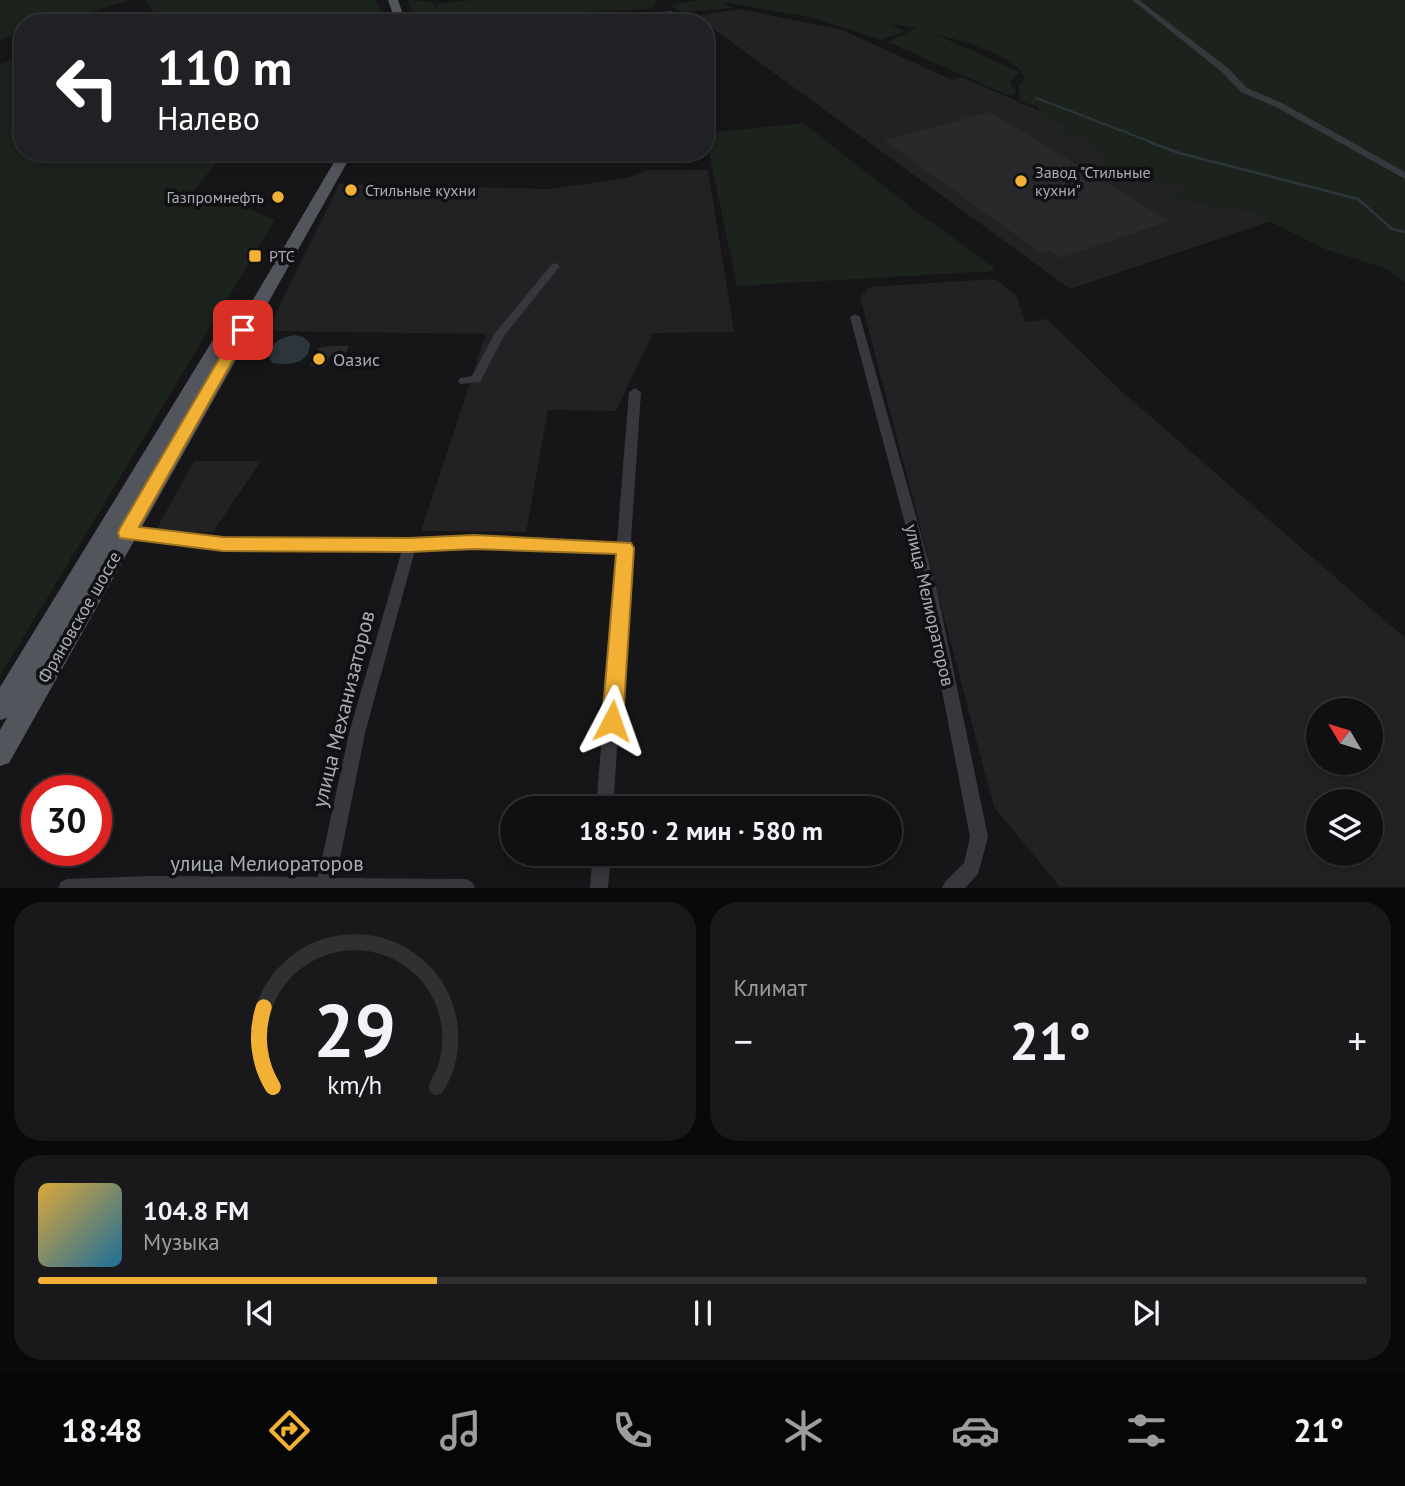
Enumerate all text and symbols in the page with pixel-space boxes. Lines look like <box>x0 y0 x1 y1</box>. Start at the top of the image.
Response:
text: 110 m <box>157 35 292 99</box>
icon: left <box>42 42 133 133</box>
text: Налево <box>157 97 260 139</box>
place label: Завод "Стильные кухни" <box>1035 162 1151 200</box>
marker: Завод "Стильные кухни" <box>1013 173 1029 189</box>
place label: Стильные кухни <box>365 180 476 200</box>
marker: Стильные кухни <box>343 182 359 198</box>
place label: Газпромнефть <box>167 187 264 207</box>
marker: Газпромнефть <box>270 189 286 205</box>
place label: РТС <box>269 246 295 266</box>
marker: РТС <box>247 248 263 264</box>
pin <box>213 300 273 360</box>
icon: arrive <box>224 311 262 349</box>
place label: Оазис <box>333 348 380 371</box>
marker: Оазис <box>311 351 327 367</box>
street label: улица Мелиораторов <box>900 522 960 688</box>
street label: Фряновское шоссе <box>32 547 126 687</box>
street label: улица Механизаторов <box>305 608 381 810</box>
position arrow <box>575 684 649 758</box>
north arrow <box>1306 698 1382 775</box>
map controls <box>1306 698 1383 866</box>
speed limit sign: 30 <box>21 775 112 866</box>
button: layers <box>1306 789 1383 866</box>
text: 18:50 · 2 мин · 580 m <box>579 814 823 847</box>
street label: улица Мелиораторов <box>170 850 364 877</box>
text: Климат <box>734 973 807 1002</box>
text: 29 <box>313 984 396 1078</box>
text: 21° <box>1009 1007 1091 1074</box>
text: − <box>734 1016 753 1065</box>
text: + <box>1348 1016 1367 1065</box>
text: km/h <box>327 1069 382 1101</box>
text: 104.8 FM <box>143 1194 249 1227</box>
text: Музыка <box>143 1227 220 1256</box>
icon: previous <box>241 1294 279 1332</box>
icon: pause <box>684 1294 722 1332</box>
icon: next <box>1127 1294 1165 1332</box>
icon: directions <box>265 1406 314 1455</box>
icon: music <box>436 1406 485 1455</box>
icon: phone <box>608 1406 657 1455</box>
icon: climate <box>779 1406 828 1455</box>
icon: car <box>951 1406 1000 1455</box>
icon: filters <box>1122 1406 1171 1455</box>
text: 18:48 <box>61 1409 142 1451</box>
text: 21° <box>1293 1409 1344 1451</box>

